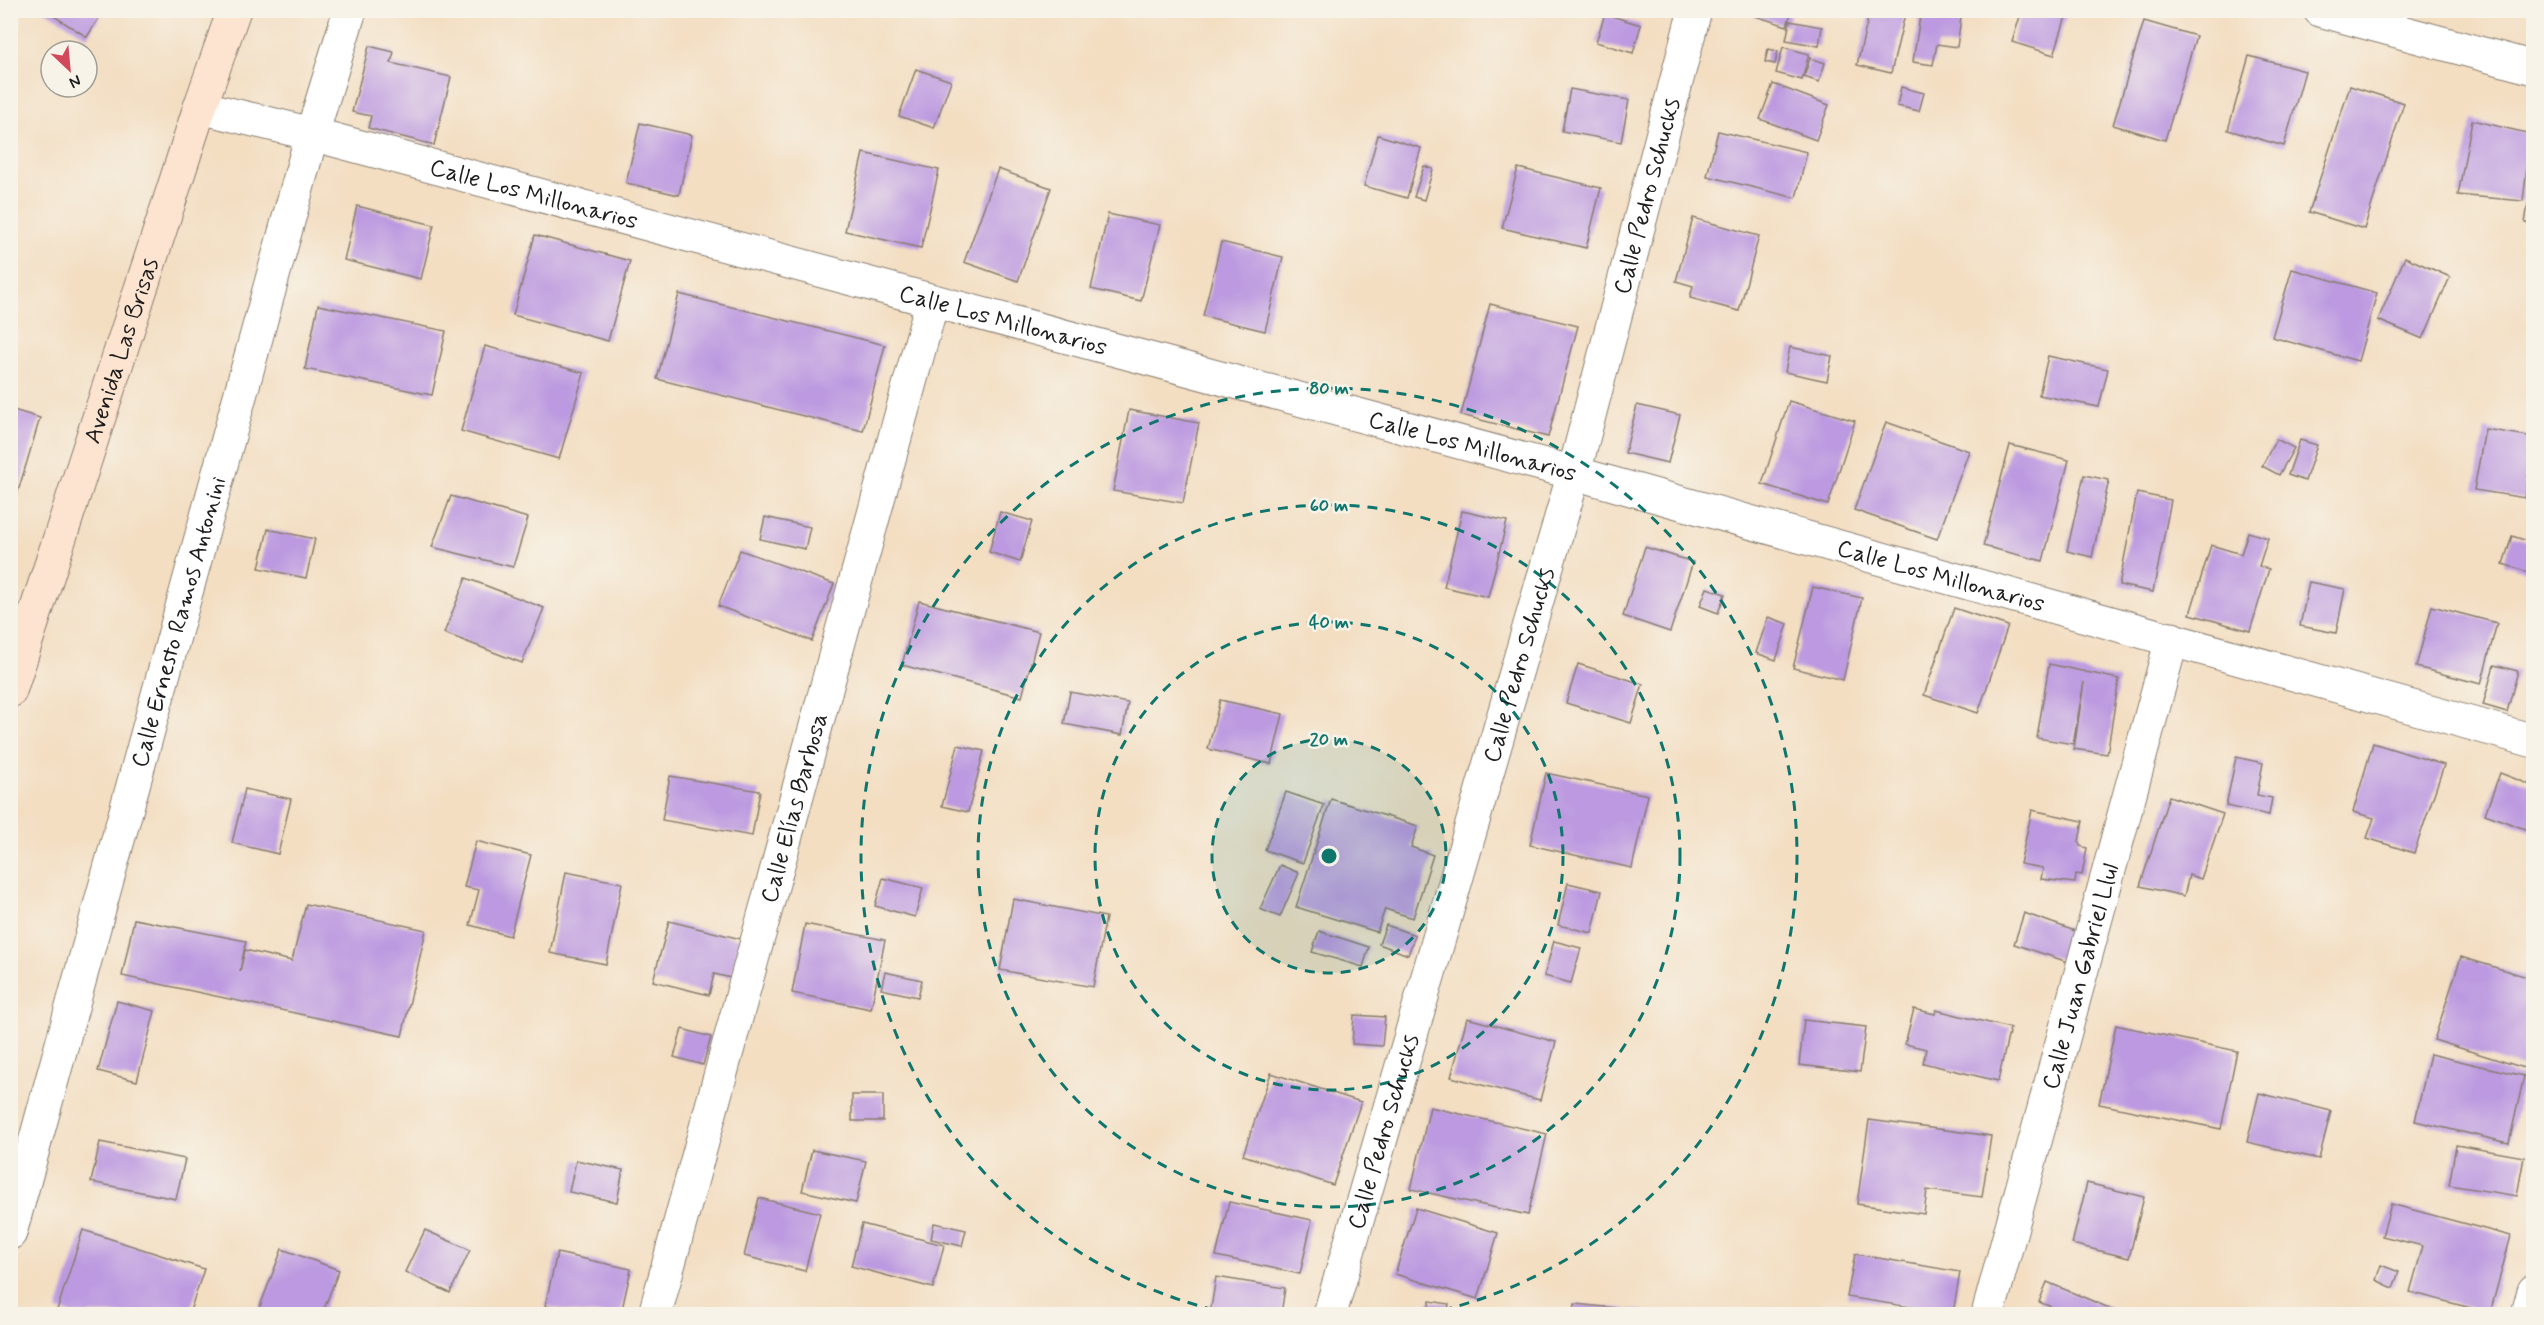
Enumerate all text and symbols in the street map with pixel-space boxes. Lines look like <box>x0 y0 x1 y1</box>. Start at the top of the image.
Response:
north arrow <box>39 39 99 99</box>
text: N <box>66 69 84 93</box>
street label: Calle Pedro Schucks <box>1607 95 1688 298</box>
street label: Calle Los Millonarios <box>426 152 641 238</box>
street label: Avenida Las Brisas <box>78 254 167 448</box>
street label: Calle Los Millonarios <box>895 278 1111 364</box>
text: 80 m <box>1309 377 1349 401</box>
street label: Calle Los Millonarios <box>1365 404 1580 490</box>
street label: Calle Ernesto Ramos Antonini <box>125 473 234 771</box>
text: 60 m <box>1310 494 1348 518</box>
street label: Calle Los Millonarios <box>1833 533 2048 621</box>
street label: Calle Pedro Schucks <box>1477 564 1563 766</box>
text: 40 m <box>1309 611 1349 635</box>
street label: Calle Elías Barbosa <box>754 709 836 907</box>
text: 20 m <box>1310 728 1348 752</box>
centre of rings <box>1319 846 1339 866</box>
street label: Calle Juan Gabriel Llul <box>2036 860 2127 1093</box>
street label: Calle Pedro Schucks <box>1341 1031 1427 1233</box>

